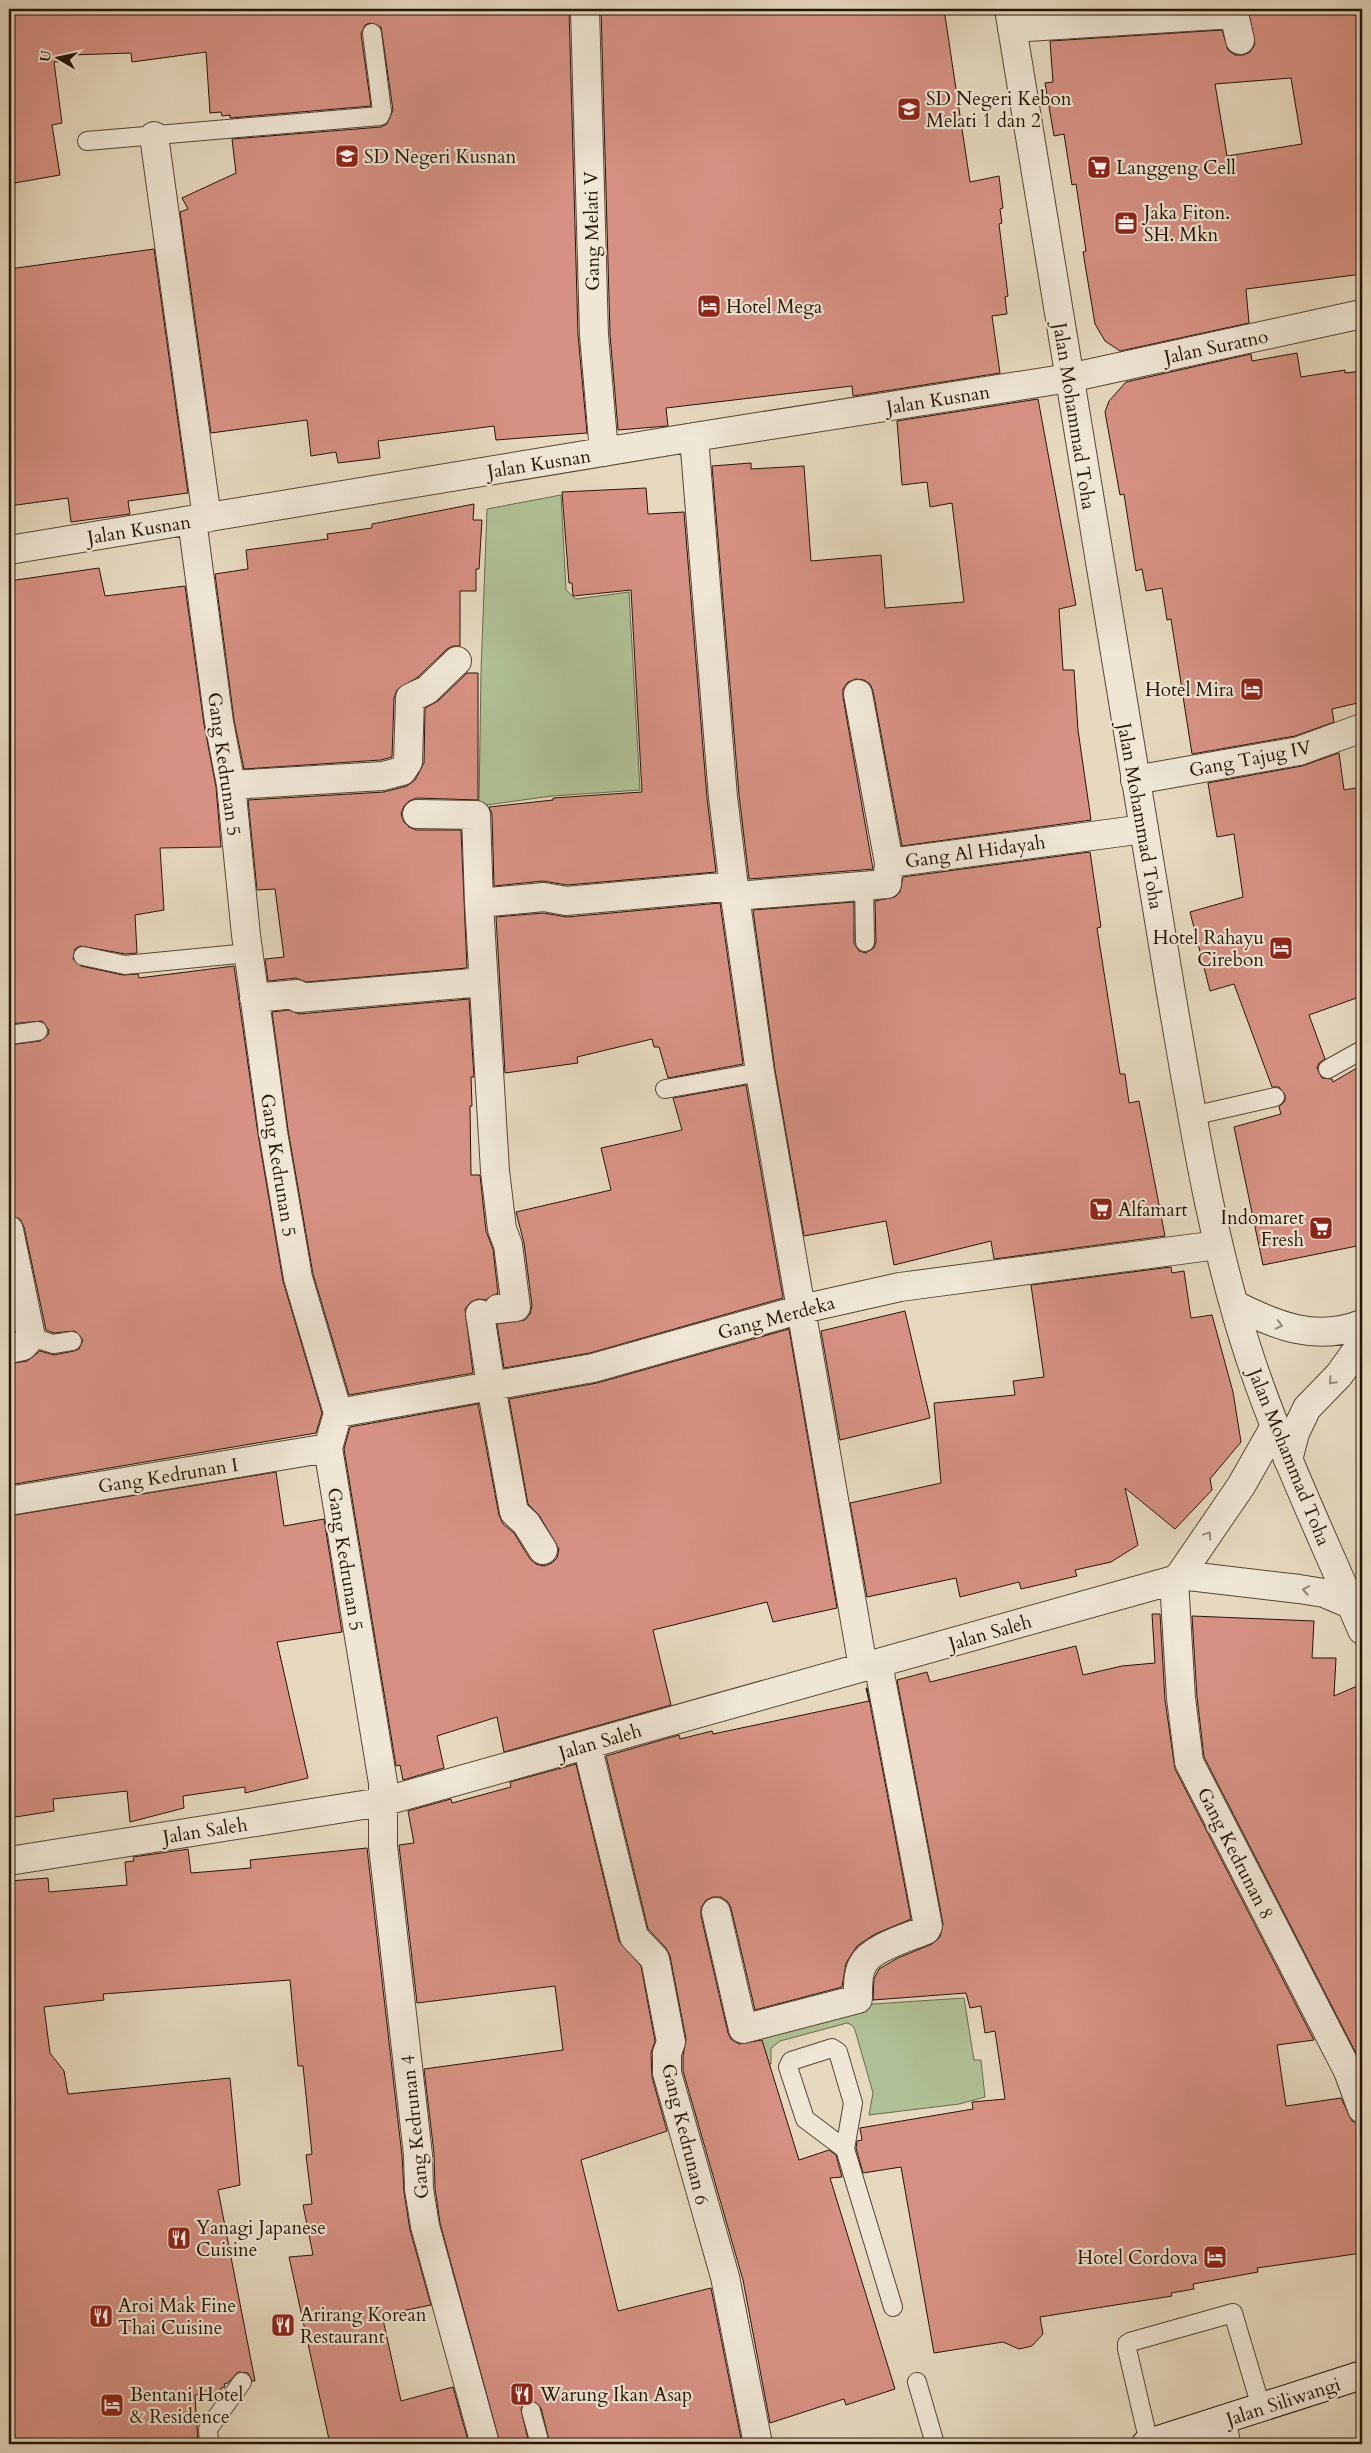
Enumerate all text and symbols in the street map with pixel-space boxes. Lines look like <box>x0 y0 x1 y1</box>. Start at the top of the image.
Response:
north arrow <box>32 32 82 82</box>
text: U <box>35 48 56 63</box>
place label: SD Negeri Kebon Melati 1 dan 2 <box>926 86 1072 134</box>
school or university icon: SD Negeri Kebon Melati 1 dan 2 <box>896 96 922 122</box>
school or university icon: SD Negeri Kusnan <box>334 143 360 169</box>
place label: SD Negeri Kusnan <box>364 144 516 170</box>
supermarket icon: Langgeng Cell <box>1086 154 1112 180</box>
place label: Langgeng Cell <box>1116 155 1236 181</box>
street label: Gang Melati V <box>578 171 606 291</box>
place label: Jaka Fiton. SH. Mkn <box>1141 200 1230 248</box>
office icon: Jaka Fiton. SH. Mkn <box>1113 210 1139 236</box>
hotel icon: Hotel Mega <box>696 293 722 319</box>
place label: Hotel Mega <box>726 294 822 320</box>
street label: Jalan Mohammad Toha <box>1046 318 1102 511</box>
street label: Jalan Suratno <box>1159 323 1271 371</box>
street label: Jalan Kusnan <box>882 379 992 421</box>
street label: Jalan Kusnan <box>483 443 593 485</box>
street label: Jalan Kusnan <box>83 509 193 551</box>
hotel icon: Hotel Mira <box>1239 676 1265 702</box>
place label: Hotel Mira <box>1145 677 1234 703</box>
street label: Gang Kedrunan 5 <box>201 691 247 838</box>
street label: Jalan Mohammad Toha <box>1110 718 1169 911</box>
street label: Gang Tajug IV <box>1187 734 1314 784</box>
street label: Gang Al Hidayah <box>903 829 1048 875</box>
place label: Hotel Rahayu Cirebon <box>1153 925 1264 973</box>
hotel icon: Hotel Rahayu Cirebon <box>1268 935 1294 961</box>
street label: Gang Kedrunan 5 <box>254 1092 302 1239</box>
supermarket icon: Alfamart <box>1088 1196 1114 1222</box>
place label: Alfamart <box>1118 1197 1188 1223</box>
place label: Indomaret Fresh <box>1220 1205 1305 1253</box>
supermarket icon: Indomaret Fresh <box>1308 1215 1334 1241</box>
street label: Gang Merdeka <box>715 1290 838 1346</box>
one-way arrow <box>1274 1319 1283 1330</box>
street label: Jalan Mohammad Toha <box>1241 1362 1336 1550</box>
one-way arrow <box>1329 1376 1338 1385</box>
street label: Gang Kedrunan I <box>96 1452 240 1500</box>
street label: Gang Kedrunan 5 <box>321 1486 369 1633</box>
one-way arrow <box>1202 1531 1211 1541</box>
one-way arrow <box>1301 1585 1310 1595</box>
street label: Jalan Saleh <box>943 1609 1035 1658</box>
street label: Jalan Saleh <box>553 1718 645 1767</box>
street label: Gang Kedrunan 8 <box>1191 1783 1280 1924</box>
street label: Jalan Saleh <box>158 1811 250 1851</box>
street label: Gang Kedrunan 4 <box>394 2053 435 2200</box>
street label: Gang Kedrunan 6 <box>655 2061 715 2208</box>
place label: Yanagi Japanese Cuisine <box>196 2215 326 2263</box>
restaurant icon: Yanagi Japanese Cuisine <box>166 2225 192 2251</box>
hotel icon: Hotel Cordova <box>1202 2244 1228 2270</box>
place label: Hotel Cordova <box>1077 2245 1198 2271</box>
place label: Aroi Mak Fine Thai Cuisine <box>118 2293 236 2341</box>
place label: Arirang Korean Restaurant <box>300 2302 427 2350</box>
restaurant icon: Aroi Mak Fine Thai Cuisine <box>88 2303 114 2329</box>
restaurant icon: Arirang Korean Restaurant <box>270 2312 296 2338</box>
street label: Jalan Siliwangi <box>1220 2371 1344 2434</box>
restaurant icon: Warung Ikan Asap <box>509 2381 535 2407</box>
place label: Bentani Hotel & Residence <box>130 2382 244 2430</box>
place label: Warung Ikan Asap <box>539 2382 692 2408</box>
hotel icon: Bentani Hotel & Residence <box>99 2392 125 2418</box>

